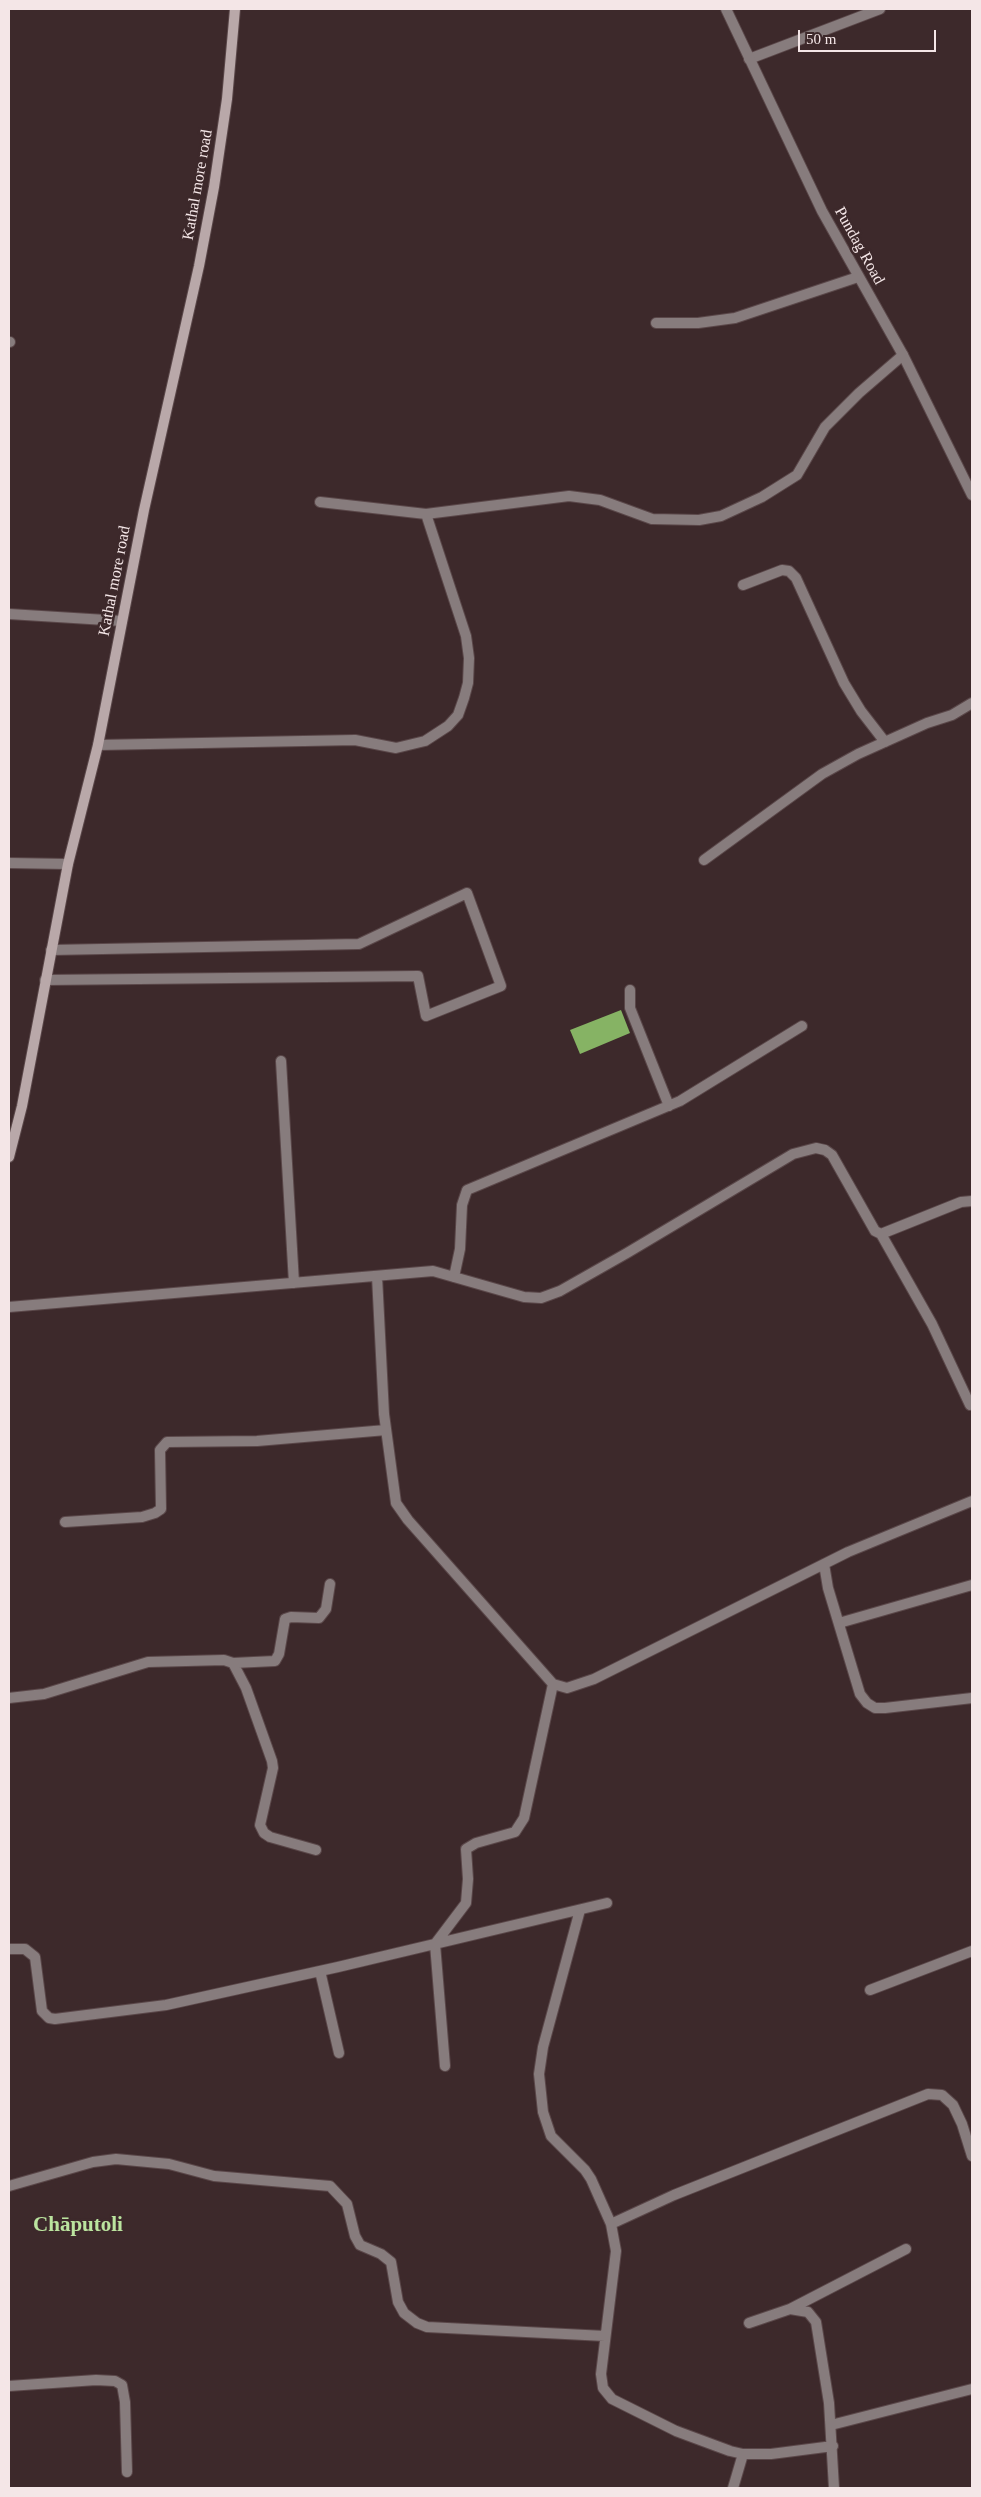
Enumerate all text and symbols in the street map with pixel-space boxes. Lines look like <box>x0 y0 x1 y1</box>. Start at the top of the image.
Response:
scale bar <box>801 20 938 52</box>
text: 50 m <box>806 31 836 47</box>
street label: Kathal more road <box>179 128 217 242</box>
street label: Pundag Road <box>830 204 888 288</box>
street label: Kathal more road <box>95 524 135 638</box>
district label: Chāputoli <box>33 2213 123 2239</box>

